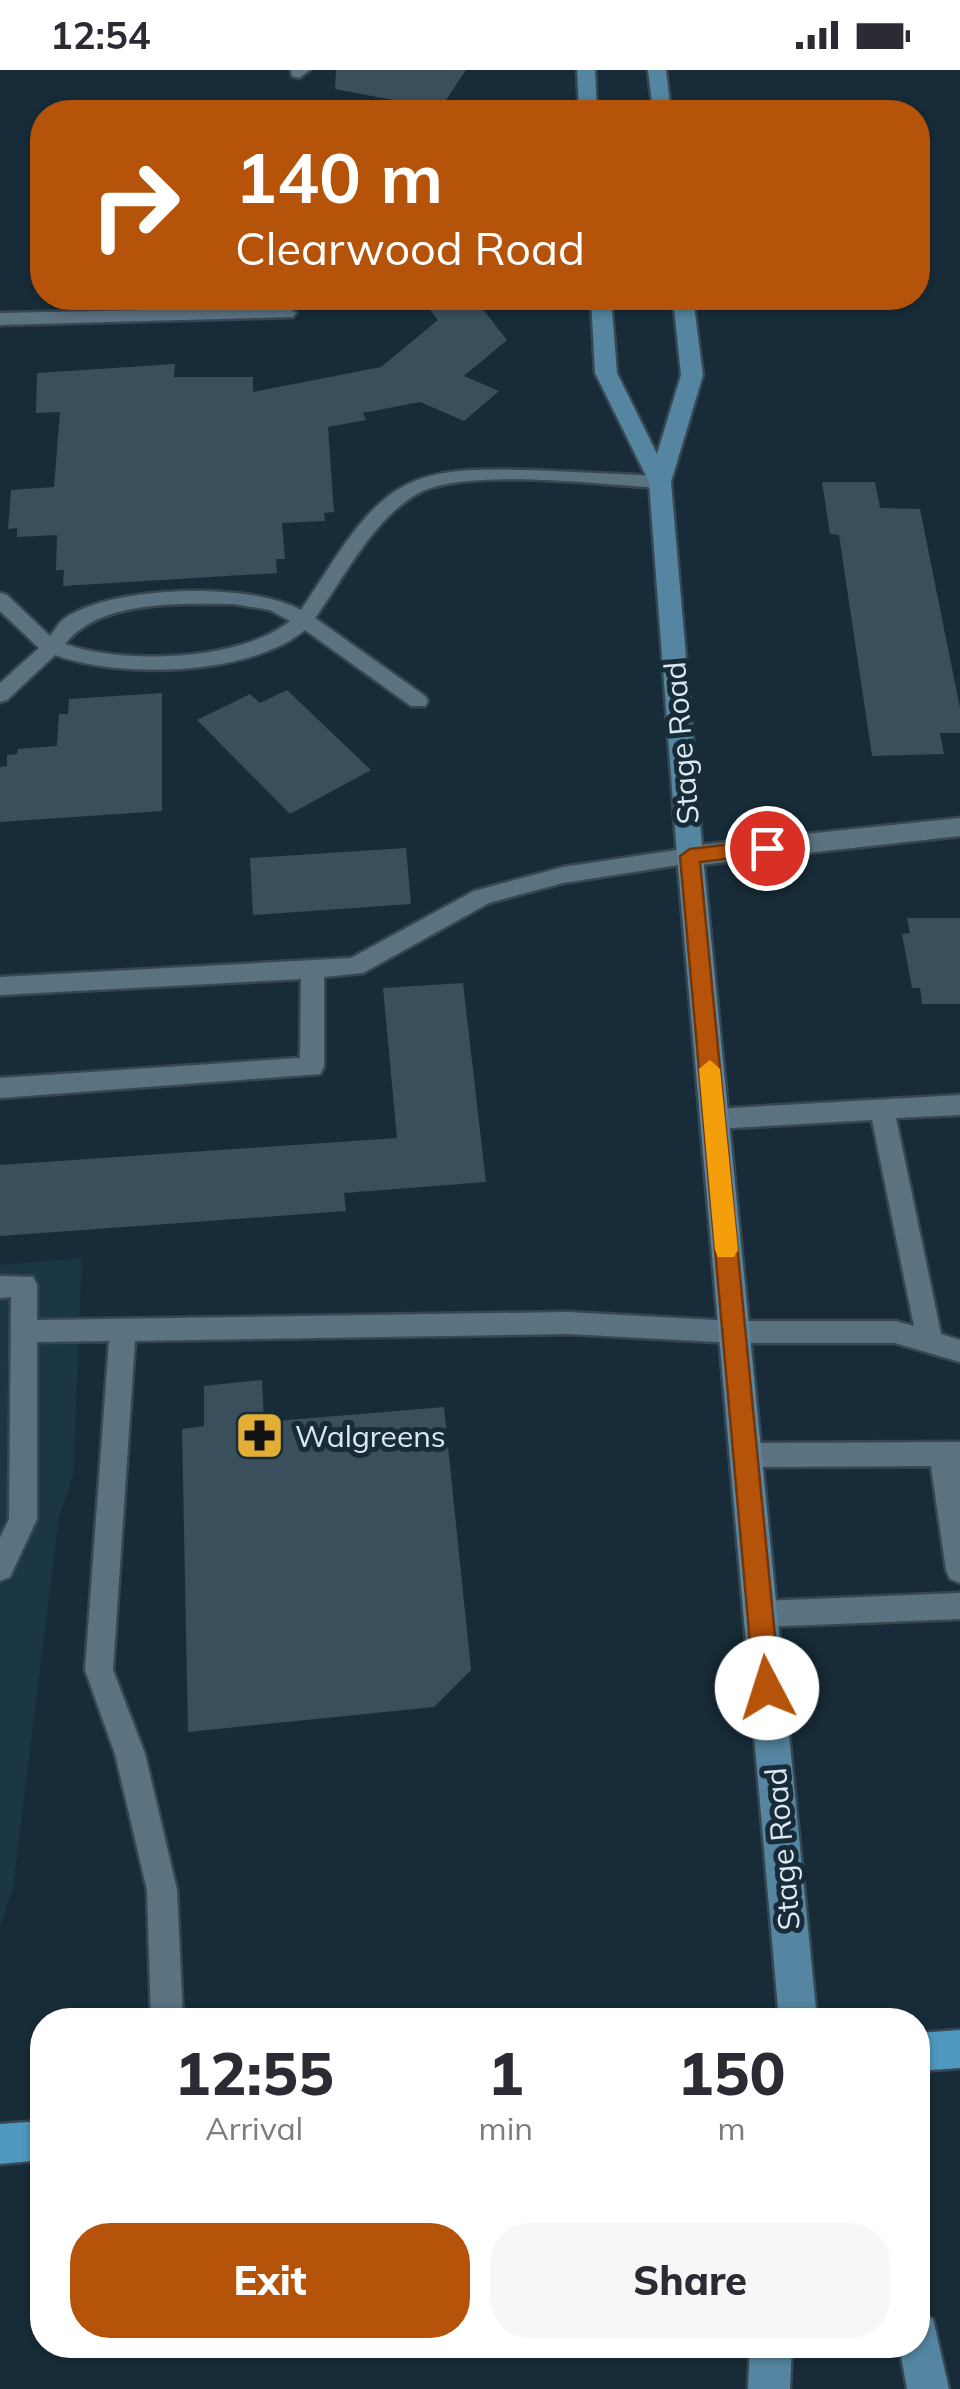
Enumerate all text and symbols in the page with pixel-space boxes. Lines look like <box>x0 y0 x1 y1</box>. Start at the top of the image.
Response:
text: 12:54 <box>50 11 151 59</box>
text: 140 m <box>235 133 443 221</box>
icon: right <box>70 140 200 270</box>
text: Clearwood Road <box>235 220 585 276</box>
street label: Stage Road <box>655 660 707 826</box>
pin <box>725 806 810 891</box>
icon: arrive <box>740 821 795 876</box>
pharmacy icon: Walgreens <box>234 1410 286 1462</box>
place label: Walgreens <box>295 1417 446 1455</box>
position arrow <box>715 1636 819 1740</box>
street label: Stage Road <box>756 1766 808 1932</box>
text: 12:55 <box>174 2035 334 2110</box>
text: 1 <box>488 2035 524 2110</box>
text: 150 <box>677 2035 785 2110</box>
text: Arrival <box>205 2108 303 2148</box>
text: min <box>479 2108 533 2148</box>
text: m <box>717 2108 746 2148</box>
button: Exit <box>70 2223 470 2338</box>
button: Share <box>490 2223 890 2338</box>

